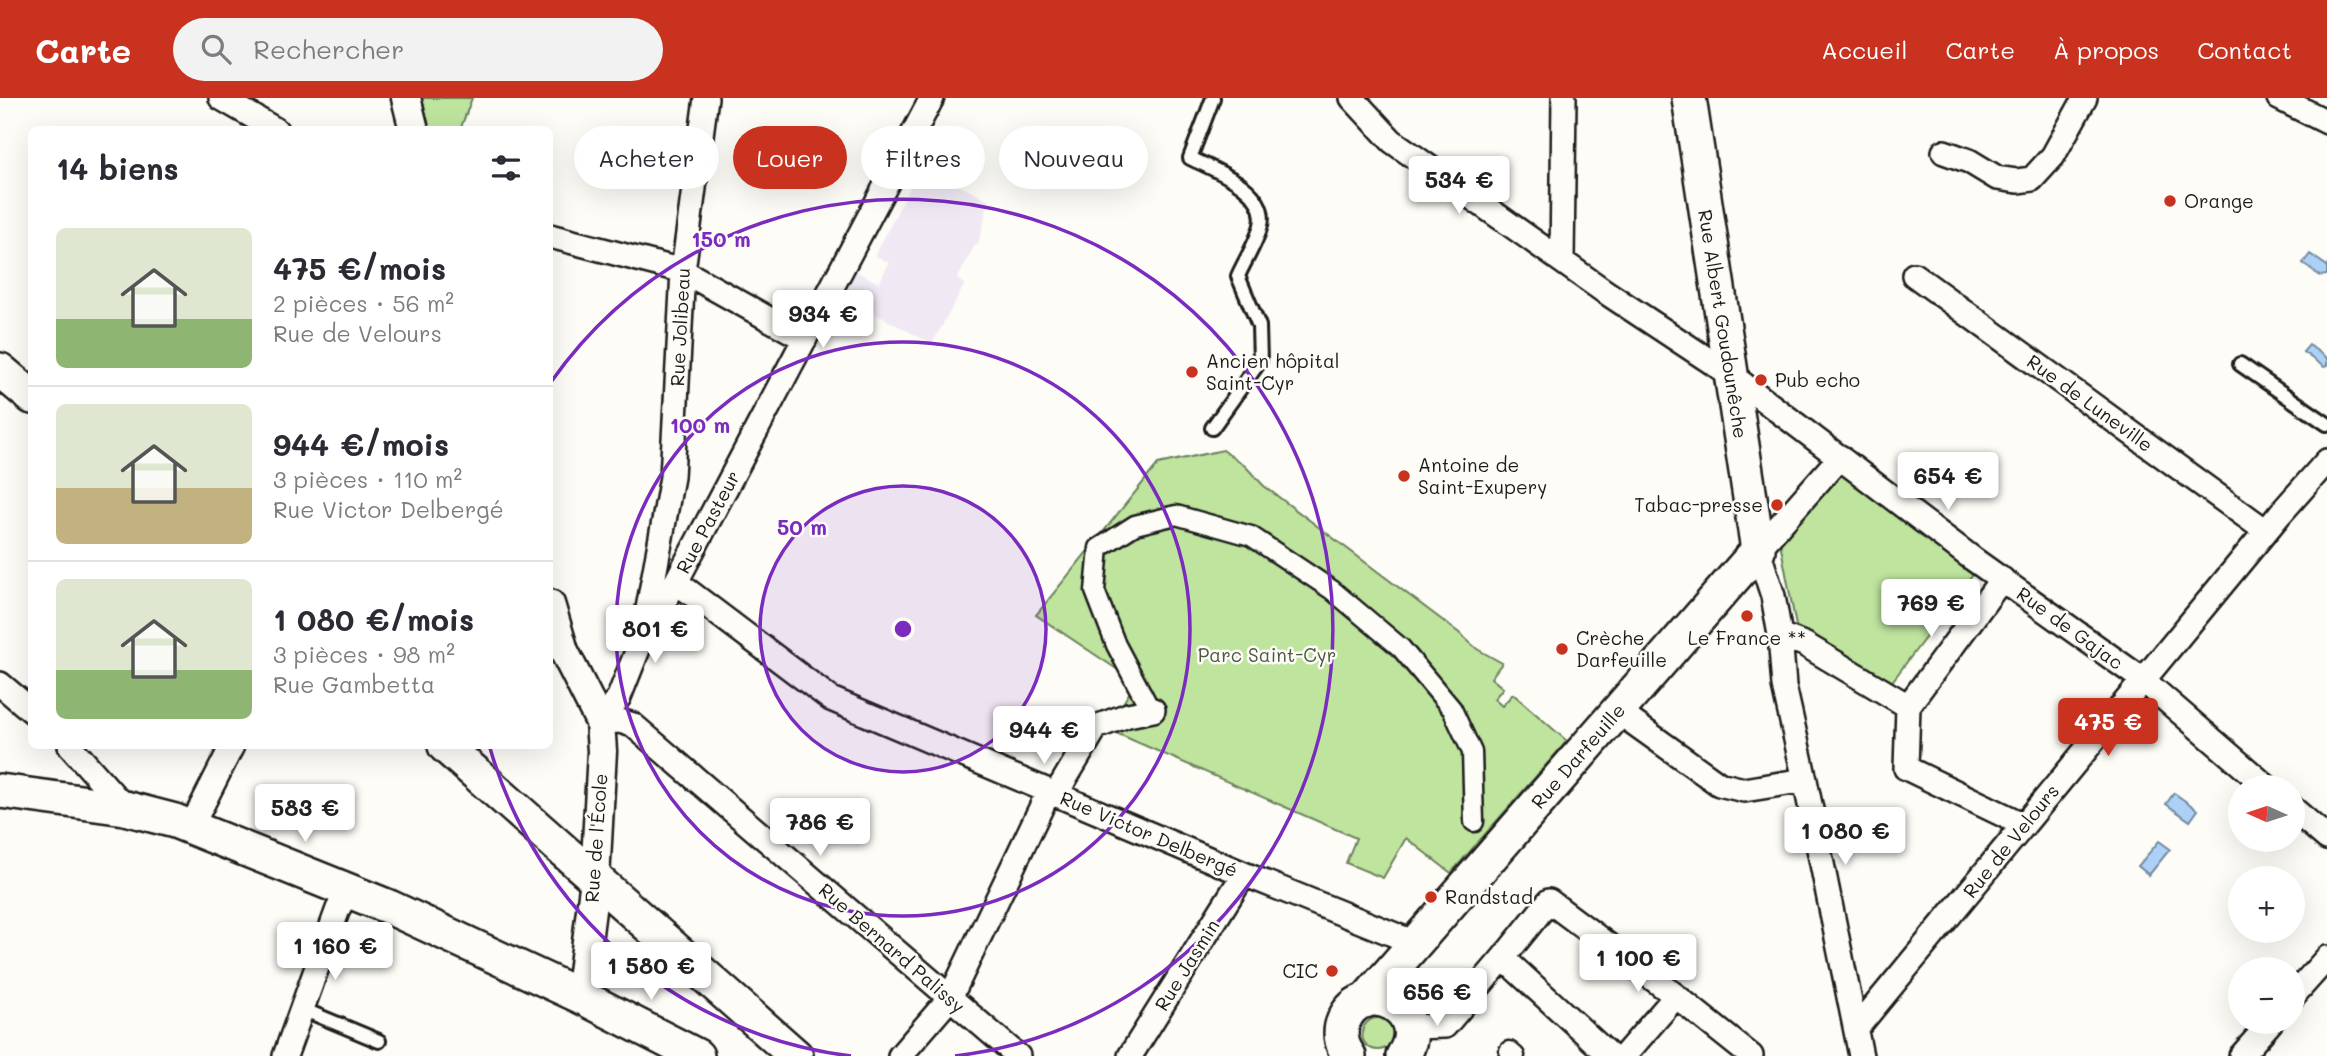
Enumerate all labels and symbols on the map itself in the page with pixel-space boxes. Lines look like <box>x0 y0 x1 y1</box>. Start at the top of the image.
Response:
pin: 534 € <box>1410 156 1508 216</box>
place label: Orange <box>2184 188 2254 213</box>
marker: Orange <box>2162 193 2178 209</box>
street label: Rue Albert Goudounêche <box>1693 208 1754 440</box>
text: 150 m <box>691 225 751 252</box>
street label: Rue Jolibeau <box>664 267 695 387</box>
pin: 934 € <box>774 290 872 350</box>
place label: Ancien hôpital Saint-Cyr <box>1206 348 1340 395</box>
street label: Rue de Luneville <box>2022 348 2158 457</box>
marker: Ancien hôpital Saint-Cyr <box>1184 364 1200 380</box>
place label: Pub echo <box>1775 367 1860 392</box>
marker: Pub echo <box>1753 372 1769 388</box>
text: 100 m <box>670 411 730 438</box>
place label: Antoine de Saint-Exupery <box>1418 452 1547 499</box>
pin: 654 € <box>1899 452 1997 512</box>
street label: Rue Pasteur <box>670 466 745 578</box>
marker: Antoine de Saint-Exupery <box>1396 468 1412 484</box>
place label: Tabac-presse <box>1634 492 1763 517</box>
marker: Tabac-presse <box>1769 497 1785 513</box>
text: 50 m <box>777 513 827 540</box>
pin: 769 € <box>1882 580 1980 639</box>
street label: Rue de Gajac <box>2012 581 2128 675</box>
pin: 801 € <box>606 606 704 665</box>
marker: Le France ** <box>1739 608 1755 624</box>
centre of rings <box>891 617 915 641</box>
place label: Crèche Darfeuille <box>1576 625 1667 672</box>
place label: Le France ** <box>1688 625 1806 650</box>
marker: Crèche Darfeuille <box>1554 641 1570 657</box>
park label: Parc Saint-Cyr <box>1198 642 1336 667</box>
street label: Rue Darfeuille <box>1525 698 1630 813</box>
pin: 475 € <box>2059 698 2157 758</box>
pin: 944 € <box>995 706 1093 766</box>
street label: Rue de l'École <box>579 773 612 903</box>
north arrow <box>2228 775 2305 852</box>
street label: Rue de Velours <box>1957 779 2064 903</box>
pin: 583 € <box>256 784 354 844</box>
street label: Rue Victor Delbergé <box>1057 785 1242 882</box>
pin: 786 € <box>771 798 869 858</box>
pin: 1 080 € <box>1780 808 1910 867</box>
street label: Rue Bernard Palissy <box>814 877 971 1018</box>
place label: Randstad <box>1445 884 1533 909</box>
marker: Randstad <box>1423 889 1439 905</box>
street label: Rue Jasmin <box>1149 914 1225 1015</box>
pin: 1 160 € <box>270 922 400 982</box>
pin: 1 100 € <box>1573 934 1703 994</box>
pin: 1 580 € <box>586 942 716 1002</box>
place label: CIC <box>1283 958 1318 983</box>
marker: CIC <box>1324 963 1340 979</box>
pin: 656 € <box>1388 968 1486 1028</box>

